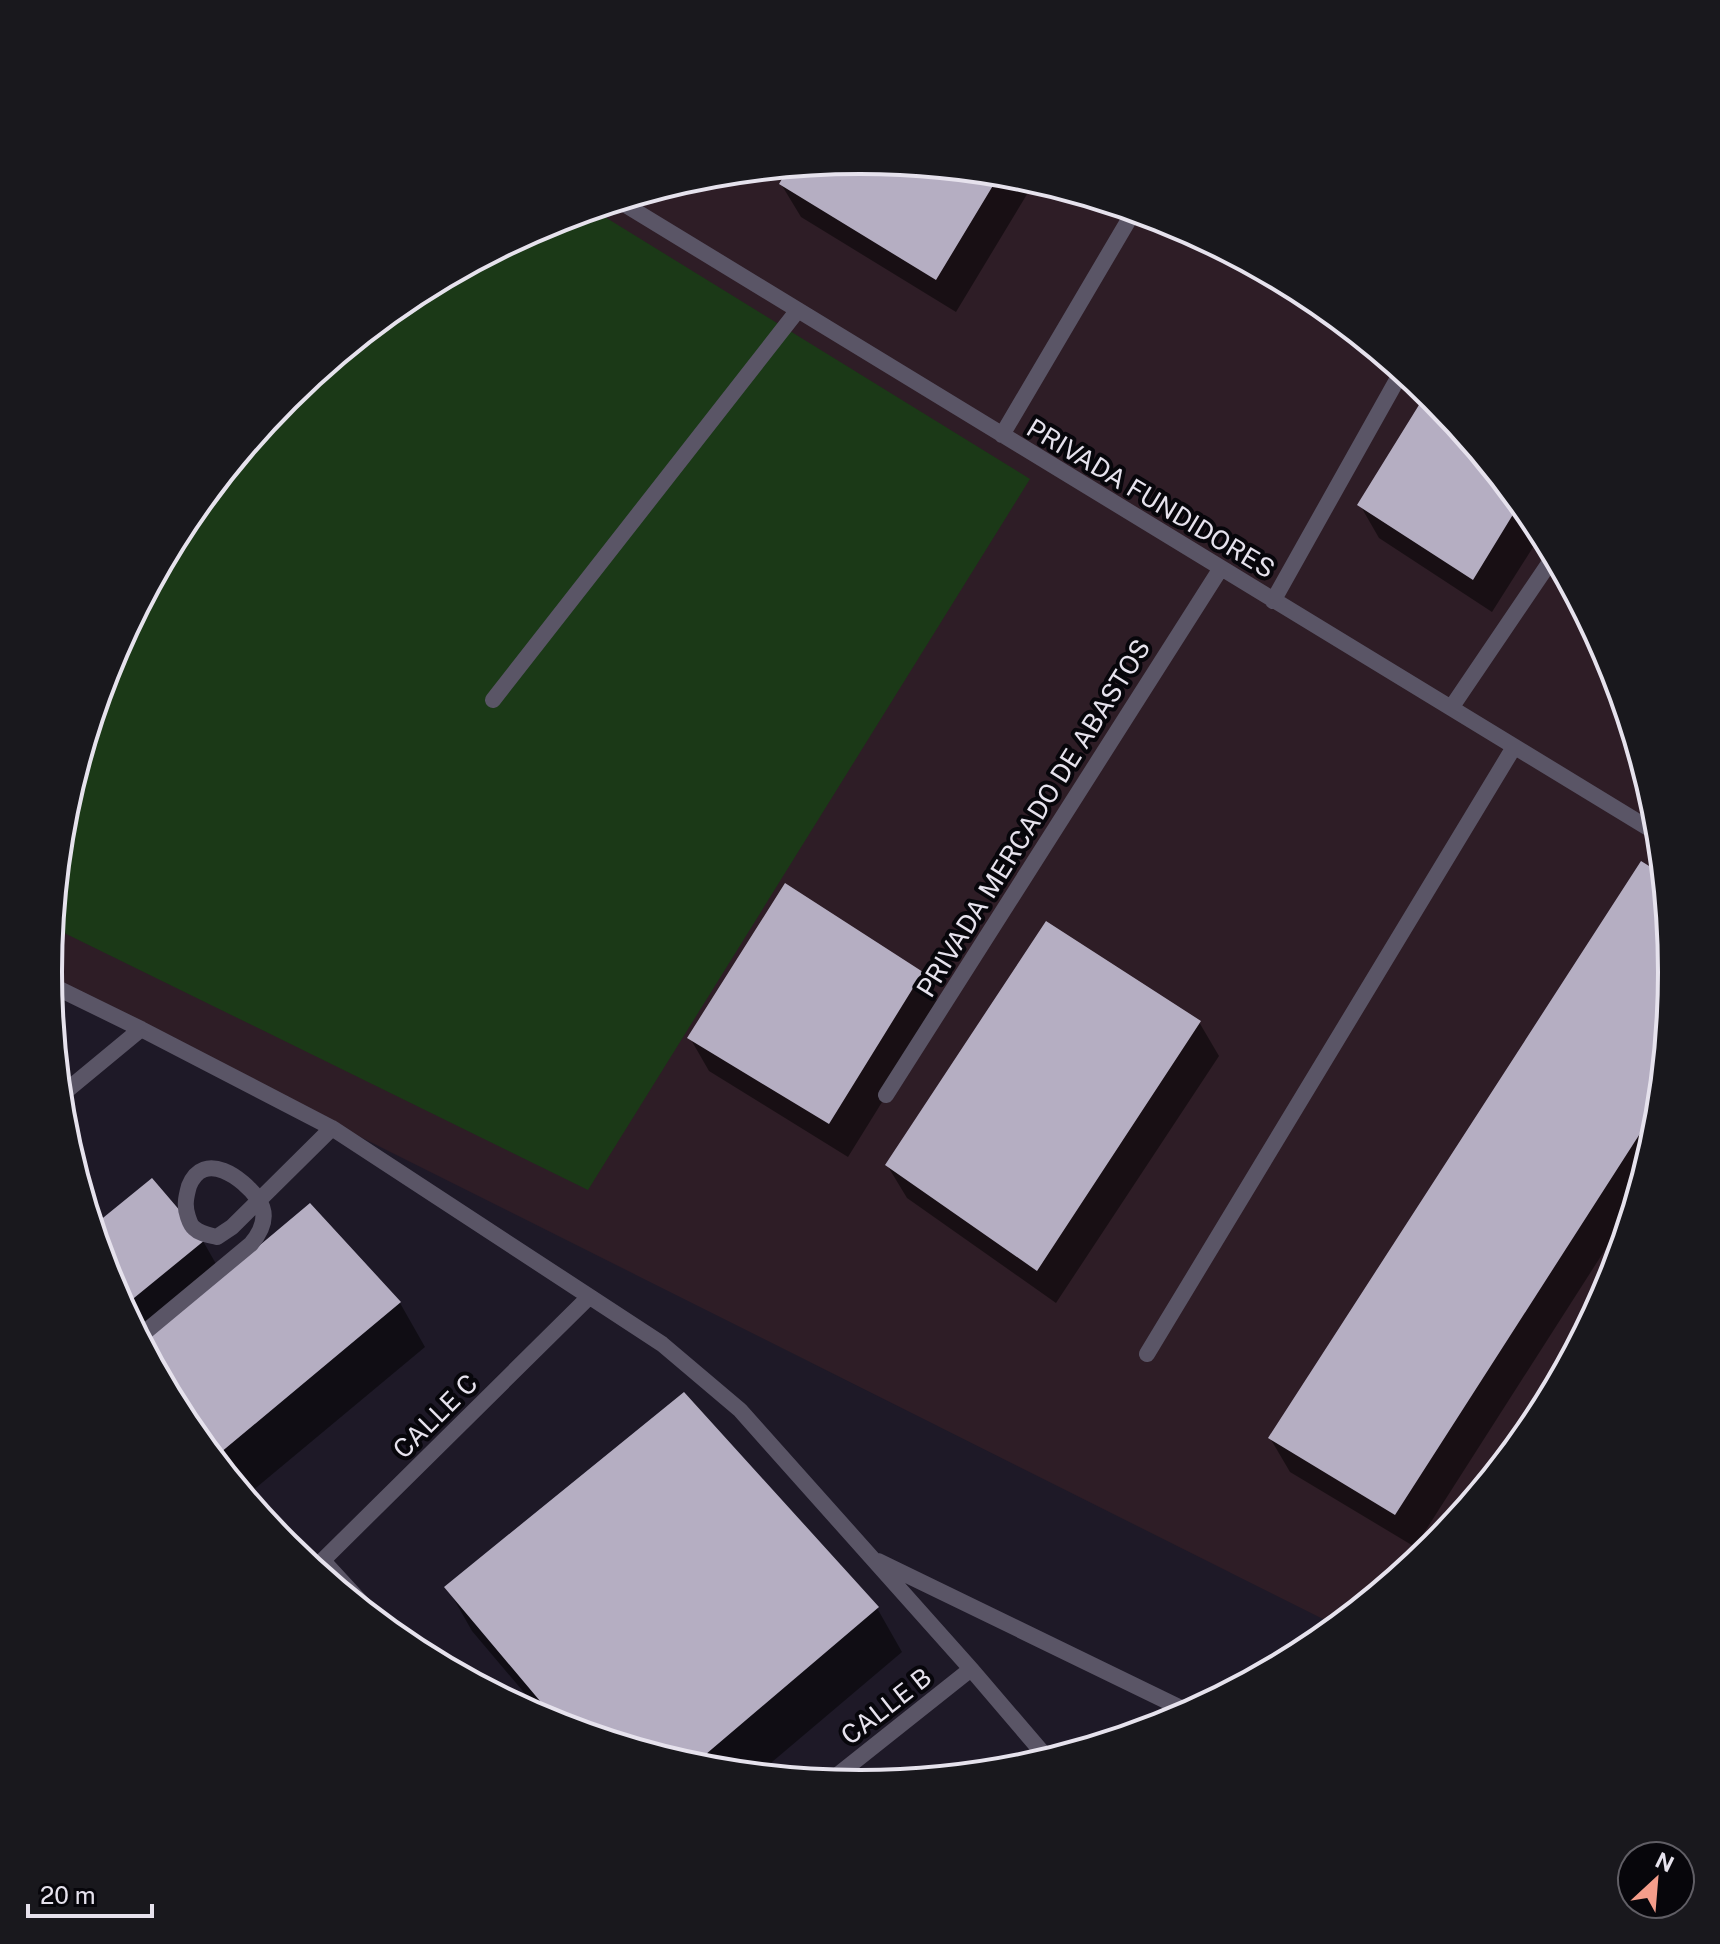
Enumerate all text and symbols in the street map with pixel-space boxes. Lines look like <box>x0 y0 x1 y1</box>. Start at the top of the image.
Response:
street label: PRIVADA FUNDIDORES <box>1021 412 1281 584</box>
street label: PRIVADA MERCADO DE ABASTOS <box>910 634 1156 1002</box>
street label: CALLE C <box>386 1367 484 1465</box>
street label: CALLE B <box>835 1661 937 1751</box>
north arrow <box>1616 1840 1696 1920</box>
text: N <box>1651 1847 1678 1877</box>
scale bar <box>28 1868 152 1918</box>
text: 20 m <box>40 1881 96 1909</box>

